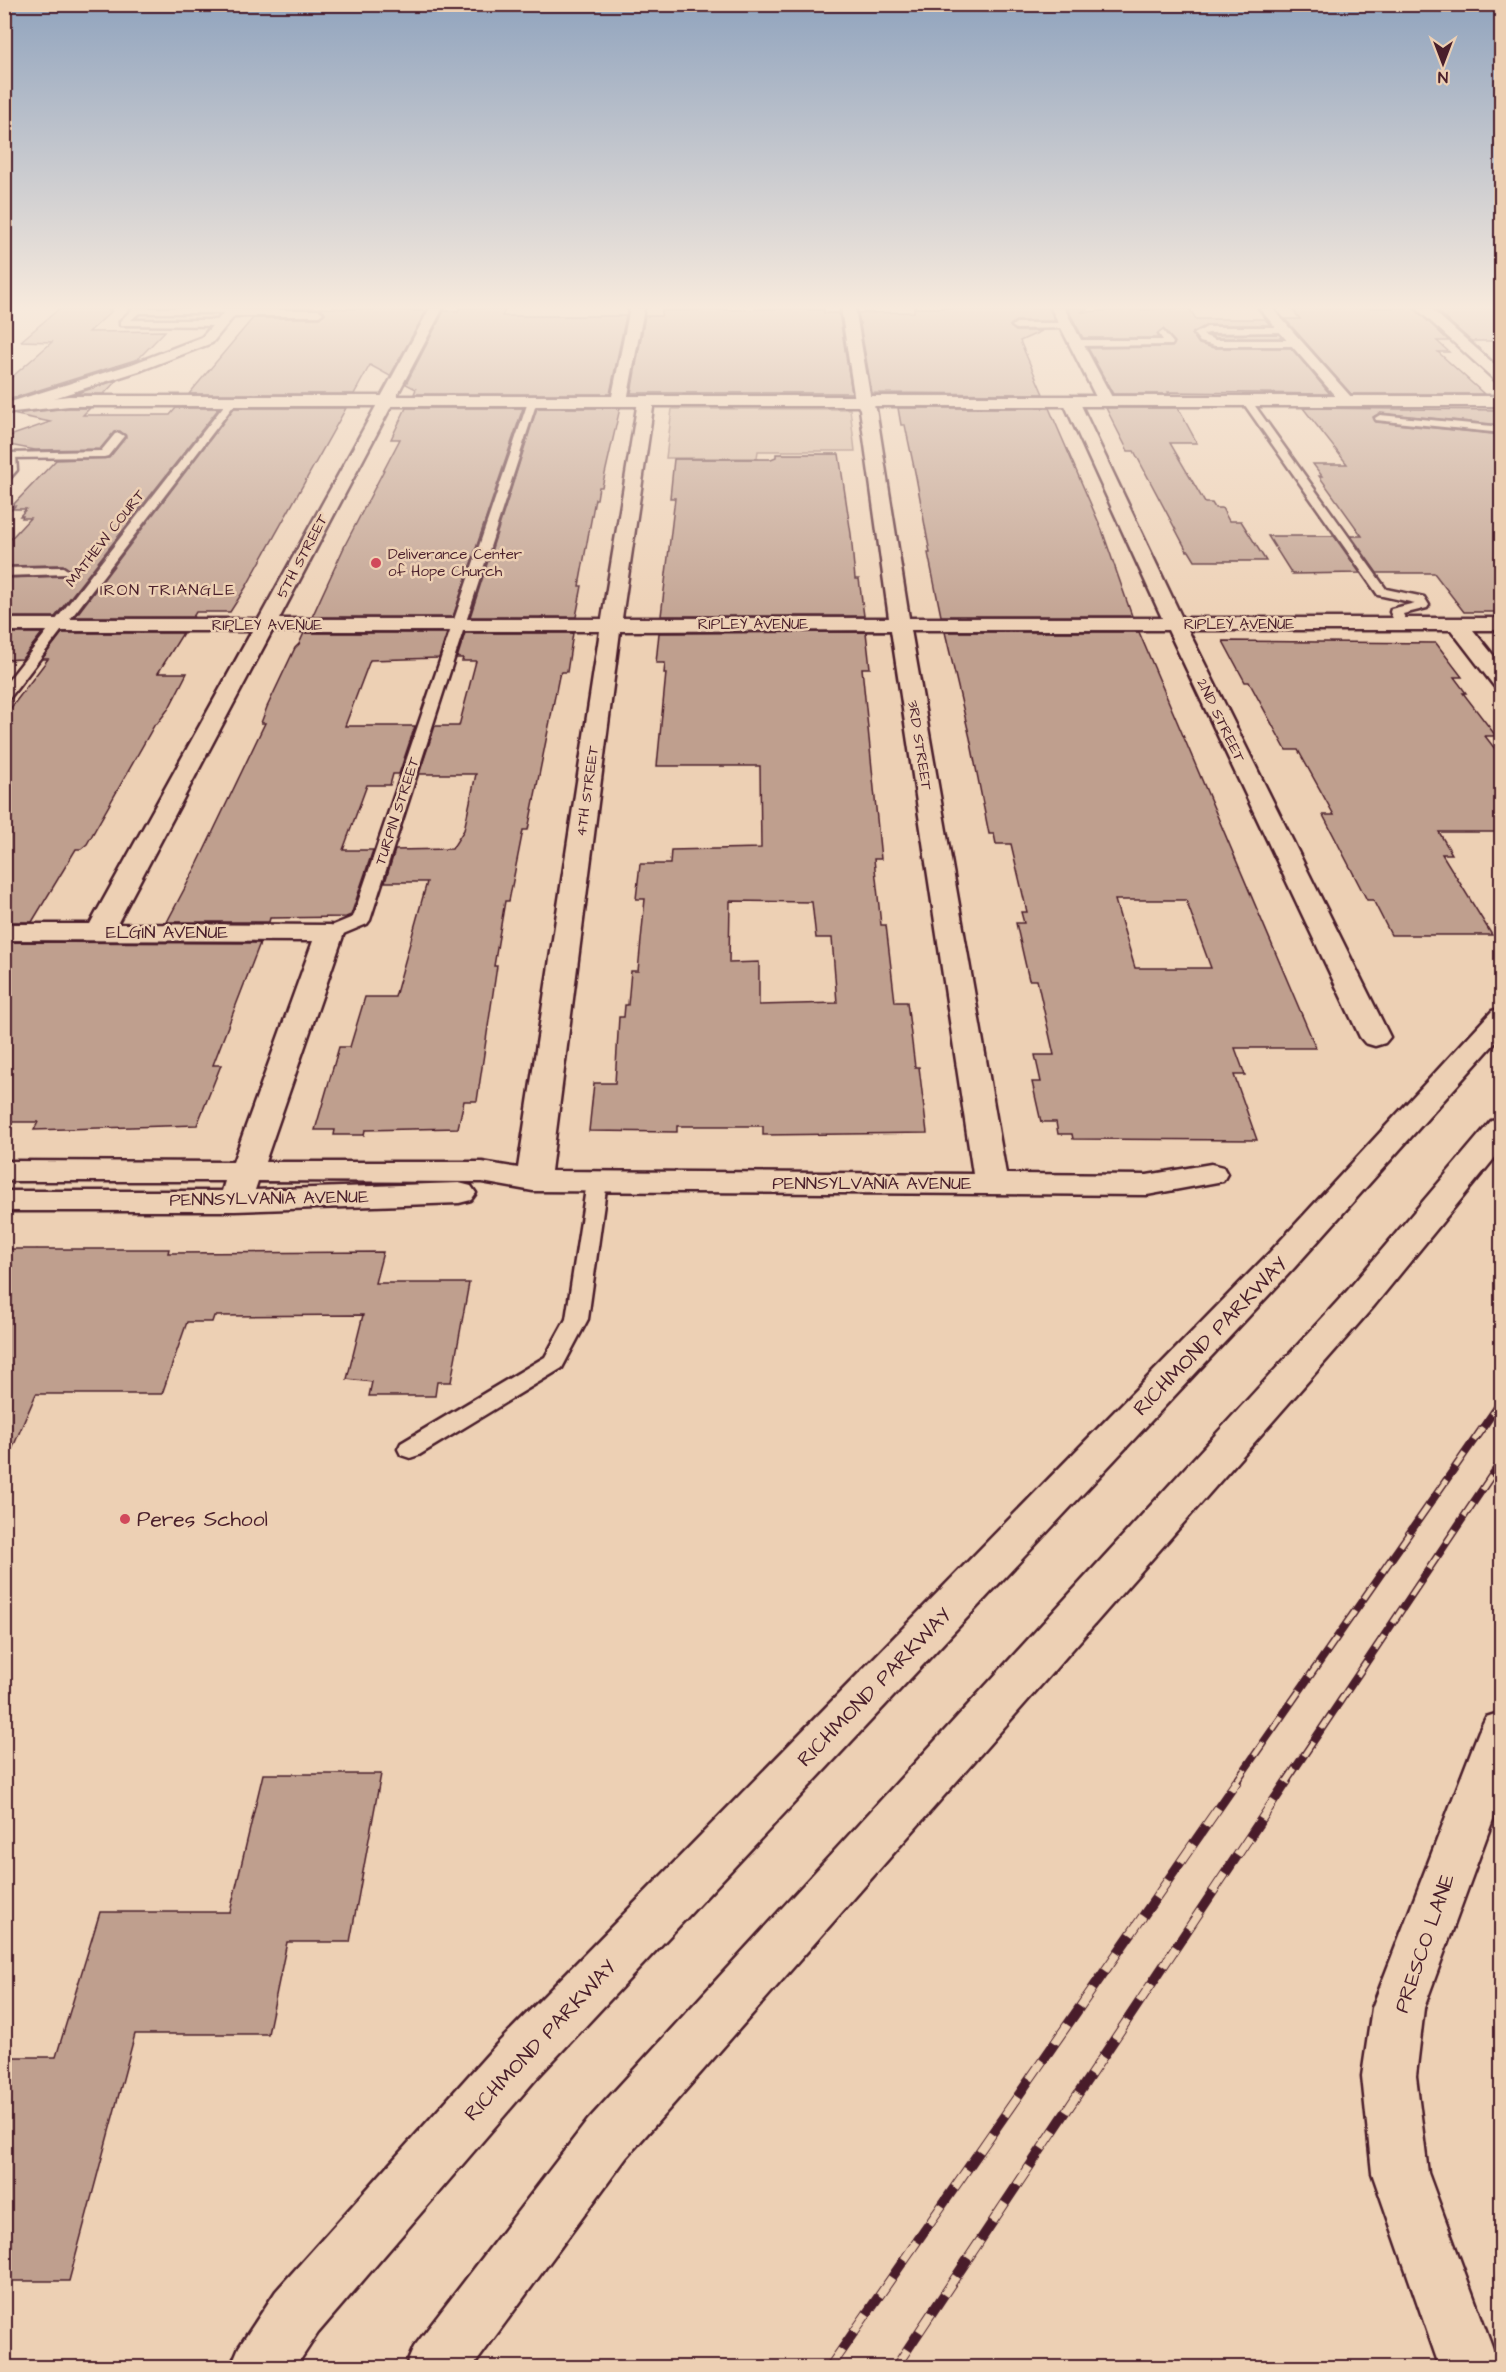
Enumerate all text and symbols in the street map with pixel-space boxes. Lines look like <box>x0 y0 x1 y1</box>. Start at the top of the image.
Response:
north arrow <box>1413 33 1473 93</box>
text: N <box>1438 66 1448 88</box>
street label: MATHEW COURT <box>61 485 151 591</box>
street label: 5TH STREET <box>272 510 334 602</box>
place label: Deliverance Center of Hope Church <box>388 544 522 582</box>
marker: Deliverance Center of Hope Church <box>369 556 383 570</box>
district label: IRON TRIANGLE <box>100 579 236 601</box>
street label: RIPLEY AVENUE <box>698 614 808 635</box>
street label: RIPLEY AVENUE <box>1184 614 1294 635</box>
street label: RIPLEY AVENUE <box>212 615 322 636</box>
street label: 2ND STREET <box>1191 675 1250 766</box>
street label: 3RD STREET <box>902 699 937 792</box>
street label: 4TH STREET <box>571 744 604 838</box>
street label: TURPIN STREET <box>370 754 425 868</box>
street label: ELGIN AVENUE <box>106 920 229 945</box>
street label: PENNSYLVANIA AVENUE <box>772 1171 972 1196</box>
street label: PENNSYLVANIA AVENUE <box>169 1184 369 1213</box>
street label: RICHMOND PARKWAY <box>1127 1250 1294 1422</box>
place label: Peres School <box>137 1505 268 1534</box>
marker: Peres School <box>118 1512 132 1526</box>
street label: RICHMOND PARKWAY <box>791 1601 958 1773</box>
street label: PRESCO LANE <box>1387 1869 1462 2017</box>
street label: RICHMOND PARKWAY <box>458 1953 623 2128</box>

